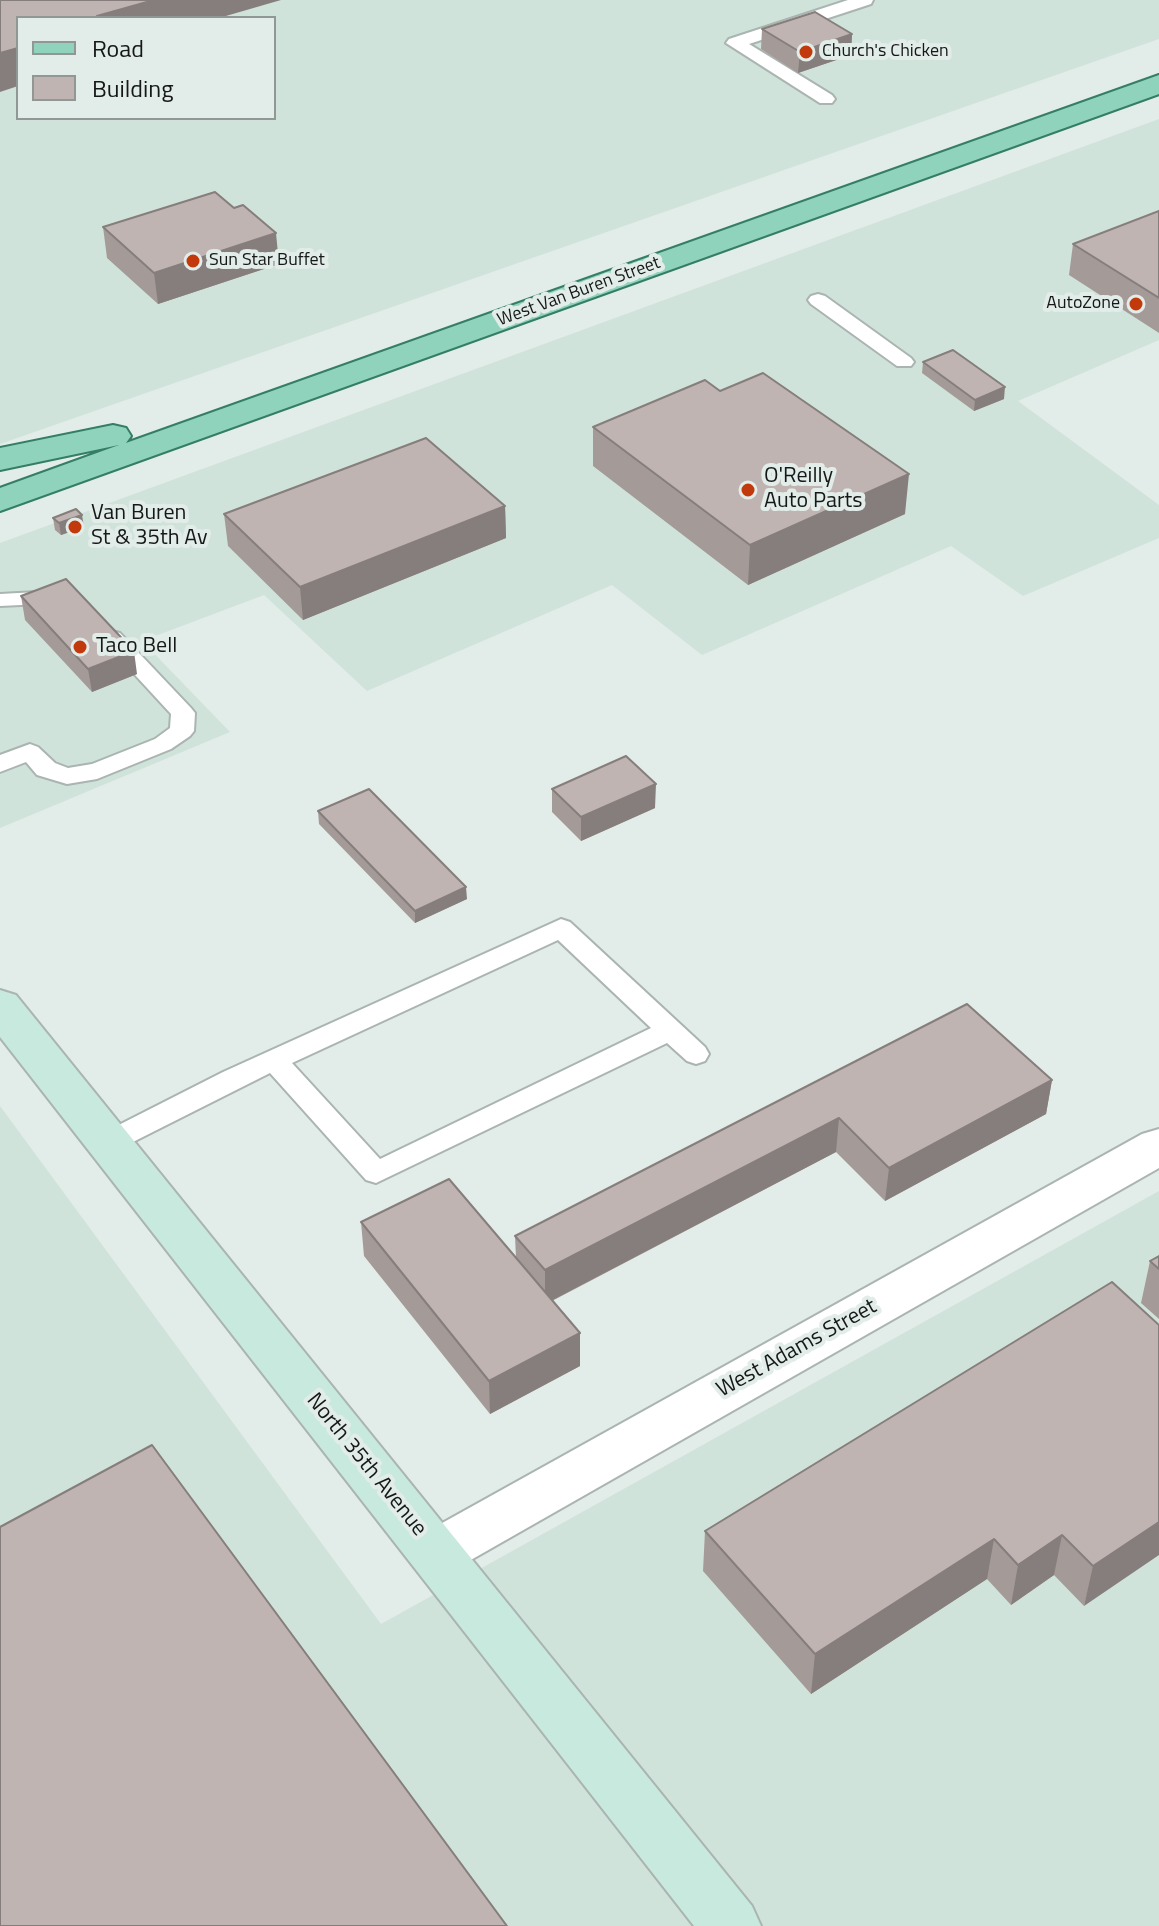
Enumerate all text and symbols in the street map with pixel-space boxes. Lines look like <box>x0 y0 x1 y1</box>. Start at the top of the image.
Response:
legend <box>16 16 276 120</box>
text: Road <box>92 30 144 66</box>
place label: Church's Chicken <box>822 41 949 63</box>
marker: Church's Chicken <box>797 43 815 61</box>
text: Building <box>92 70 174 106</box>
place label: Sun Star Buffet <box>209 250 325 272</box>
marker: Sun Star Buffet <box>184 252 202 270</box>
street label: West Van Buren Street <box>495 252 663 332</box>
place label: AutoZone <box>1046 293 1120 315</box>
marker: AutoZone <box>1127 295 1145 313</box>
place label: O'Reilly Auto Parts <box>764 464 862 516</box>
marker: O'Reilly Auto Parts <box>739 481 757 499</box>
place label: Van Buren St & 35th Av <box>91 501 208 552</box>
marker: Van Buren St & 35th Av <box>66 518 84 536</box>
place label: Taco Bell <box>96 634 177 660</box>
marker: Taco Bell <box>71 638 89 656</box>
street label: West Adams Street <box>712 1294 882 1404</box>
street label: North 35th Avenue <box>300 1388 432 1542</box>

